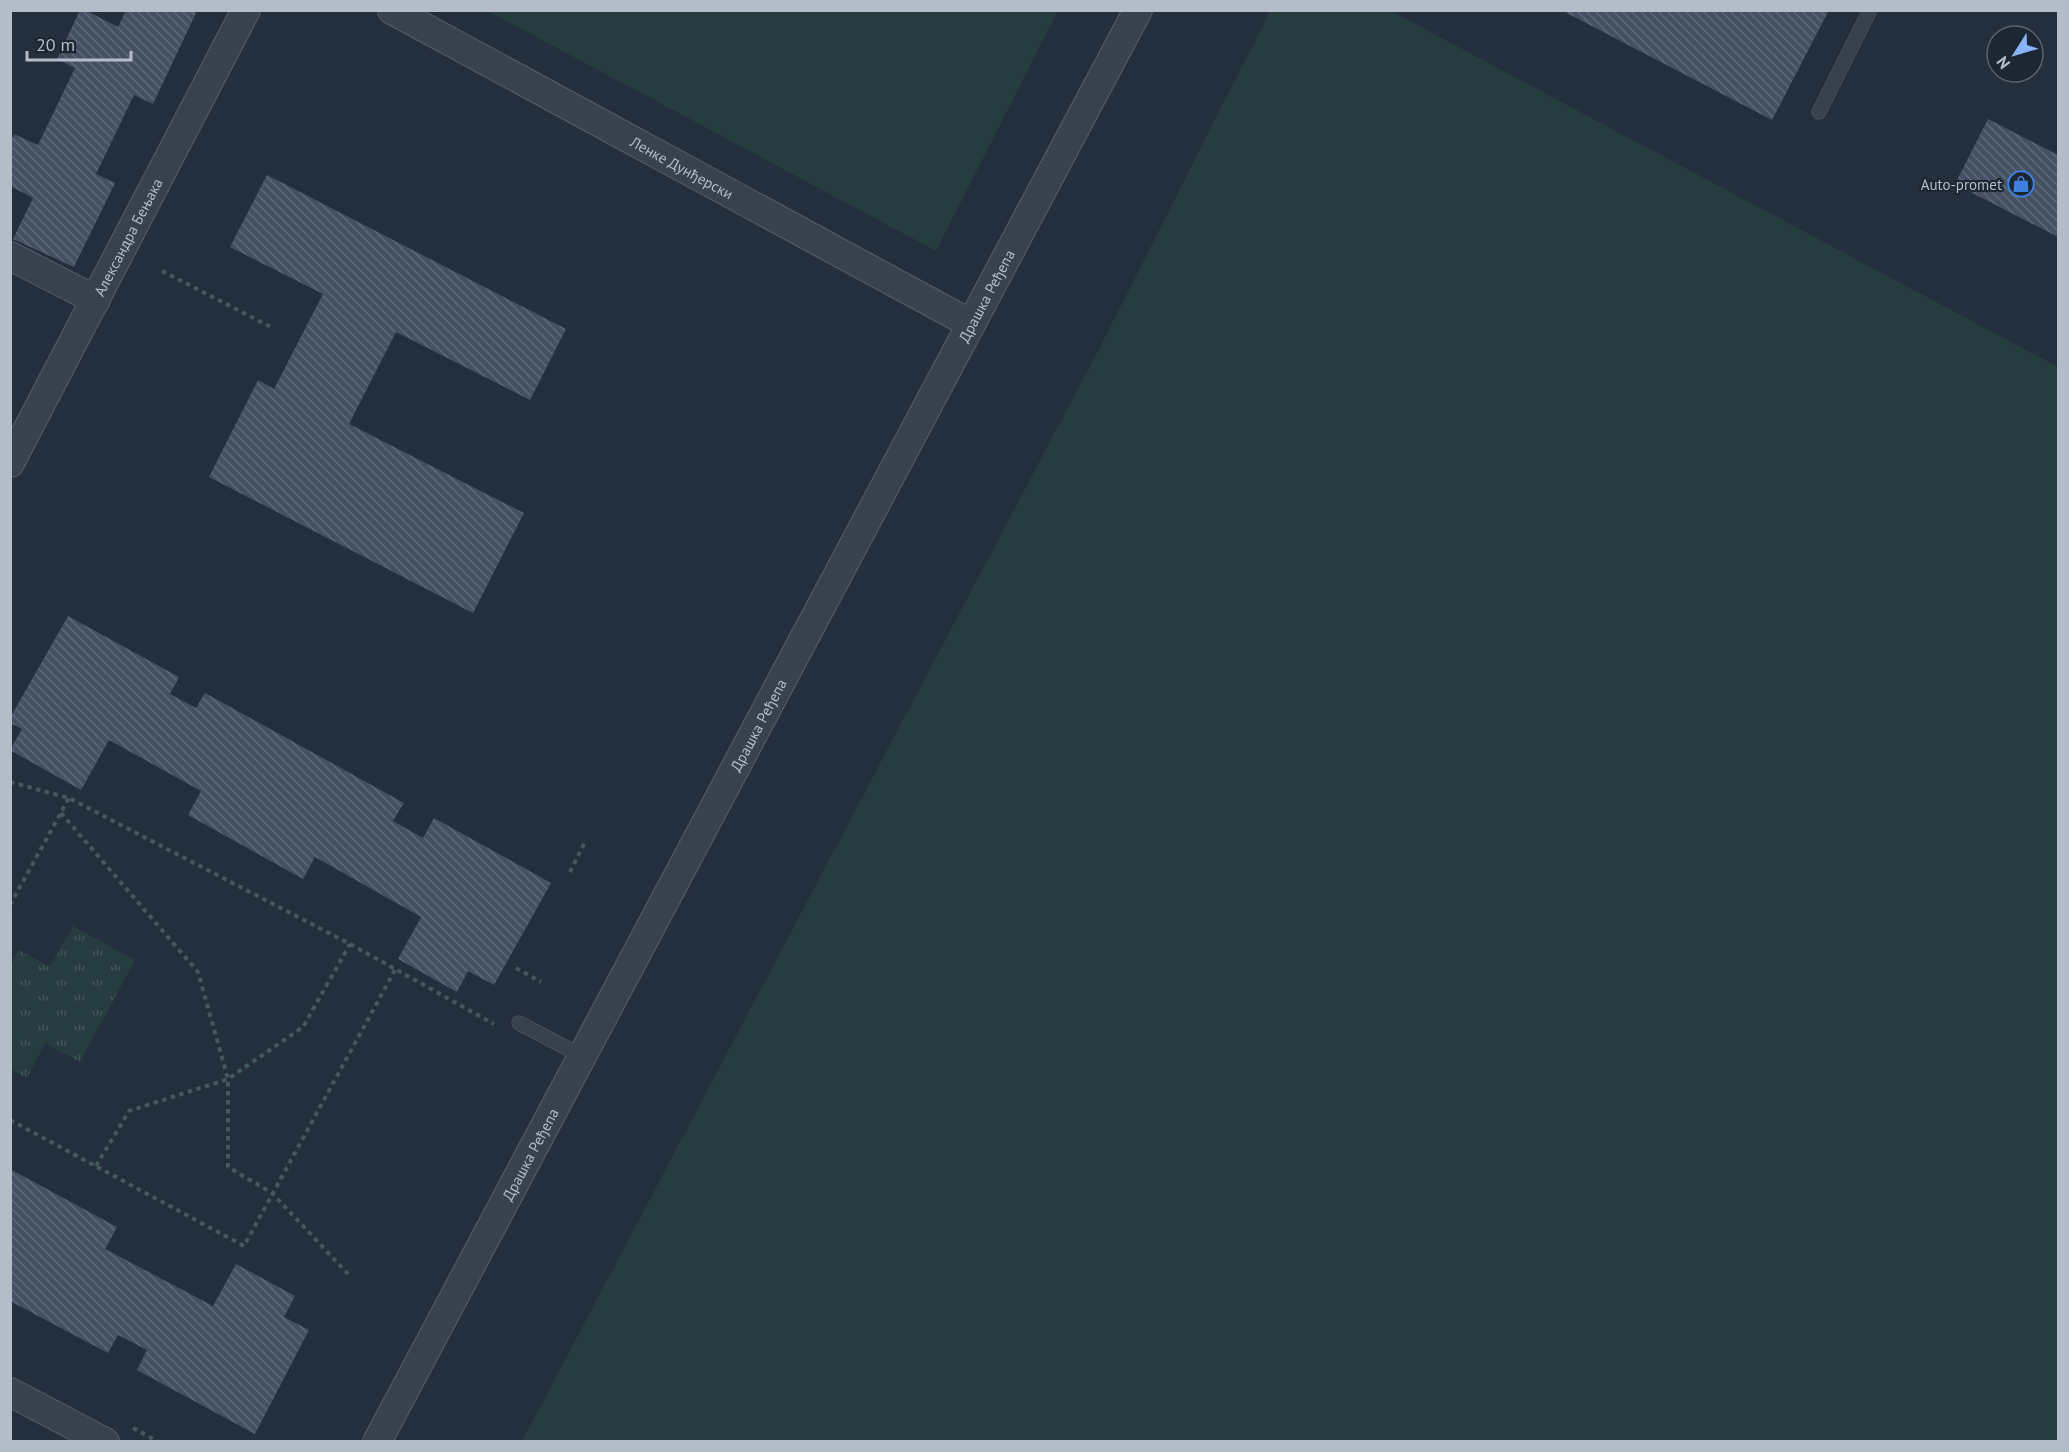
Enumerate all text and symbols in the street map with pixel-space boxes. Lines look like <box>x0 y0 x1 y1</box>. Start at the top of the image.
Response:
scale bar <box>27 24 130 62</box>
north arrow <box>1985 24 2045 84</box>
text: 20 m <box>36 33 75 56</box>
text: N <box>1992 53 2014 73</box>
street label: Ленке Дунђерски <box>626 131 737 203</box>
shop icon: Auto-promet <box>2006 169 2036 199</box>
street label: Александра Бењака <box>89 175 166 299</box>
place label: Auto-promet <box>1921 175 2002 194</box>
street label: Драшка Ређепа <box>954 246 1018 345</box>
street label: Драшка Ређепа <box>726 675 790 775</box>
street label: Драшка Ређепа <box>498 1105 562 1204</box>

